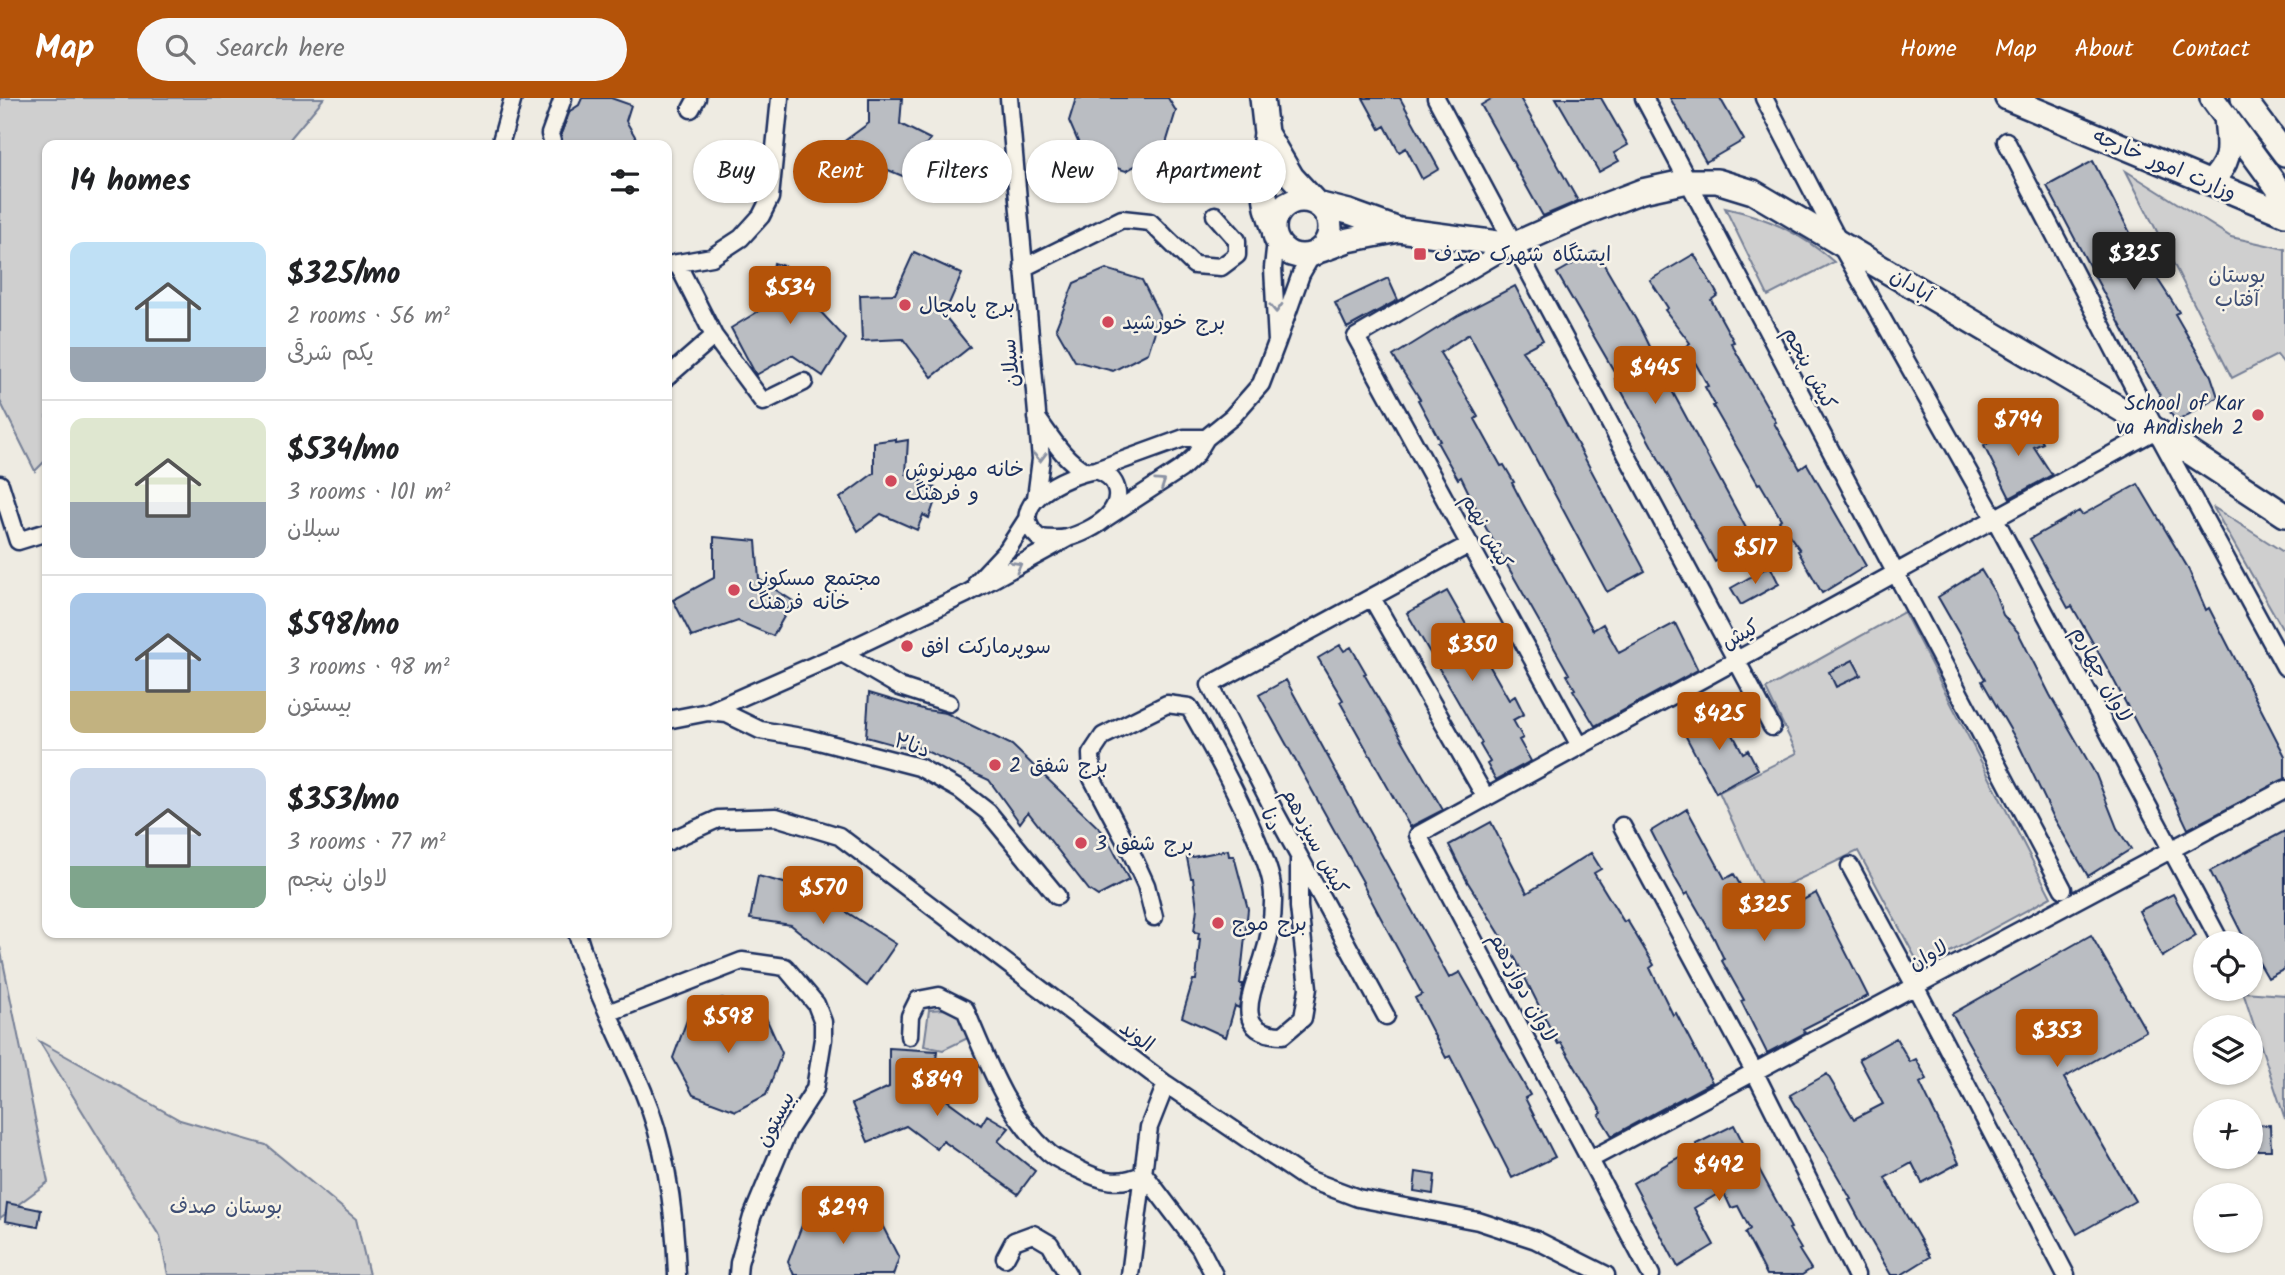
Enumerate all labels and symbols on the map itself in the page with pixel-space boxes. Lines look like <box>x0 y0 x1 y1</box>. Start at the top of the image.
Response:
street label: وزارت امور خارجه <box>2088 120 2241 210</box>
pin: $325 <box>2093 232 2175 292</box>
place label: ایستگاه شهرک صدف <box>1434 239 1611 272</box>
marker: ایستگاه شهرک صدف <box>1412 246 1428 262</box>
street label: آبادان <box>1883 260 1940 313</box>
park label: بوستان آفتاب <box>2208 260 2266 317</box>
pin: $534 <box>749 266 831 326</box>
place label: برج پامچال <box>919 290 1015 323</box>
marker: برج پامچال <box>897 297 913 313</box>
one-way arrow <box>1269 303 1284 314</box>
place label: برج خورشید <box>1122 307 1225 340</box>
marker: برج خورشید <box>1100 314 1116 330</box>
street label: کیش پنجم <box>1773 321 1844 416</box>
street label: سبلان <box>993 337 1030 389</box>
pin: $445 <box>1614 346 1696 406</box>
place label: School of Kar va Andisheh 2 <box>2116 388 2245 445</box>
pin: $794 <box>1977 398 2059 458</box>
marker: School of Kar va Andisheh 2 <box>2250 407 2266 423</box>
one-way arrow <box>1032 452 1047 463</box>
place label: خانه مهرنوش و فرهنگ <box>905 454 1024 511</box>
marker: خانه مهرنوش و فرهنگ <box>883 473 899 489</box>
one-way arrow <box>1153 479 1166 491</box>
street label: کیش نهم <box>1451 488 1520 576</box>
pin: $517 <box>1714 526 1796 586</box>
one-way arrow <box>1009 561 1022 574</box>
place label: مجتمع مسکونی خانه فرهنگ <box>748 563 881 620</box>
marker: مجتمع مسکونی خانه فرهنگ <box>726 582 742 598</box>
street label: کیش <box>1715 611 1766 659</box>
street label: لاوان چهارم <box>2062 621 2140 729</box>
pin: $350 <box>1431 624 1513 683</box>
place label: سوپرمارکت افق <box>921 631 1051 664</box>
marker: سوپرمارکت افق <box>899 638 915 654</box>
pin: $425 <box>1678 692 1760 752</box>
street label: دنا۲ <box>889 725 934 768</box>
place label: برج شفق 2 <box>1009 750 1108 783</box>
marker: برج شفق 2 <box>987 757 1003 773</box>
street label: کیش سیزدهم <box>1272 782 1356 901</box>
street label: دنا <box>1250 803 1289 836</box>
place label: برج شفق 3 <box>1095 828 1194 861</box>
marker: برج شفق 3 <box>1073 835 1089 851</box>
pin: $570 <box>782 866 864 926</box>
pin: $325 <box>1723 884 1805 943</box>
place label: برج موج <box>1232 908 1307 941</box>
marker: برج موج <box>1210 915 1226 931</box>
street label: لاوان دوازدهم <box>1479 927 1565 1049</box>
street label: لاوان <box>1903 932 1954 980</box>
pin: $598 <box>687 996 769 1055</box>
pin: $353 <box>2016 1010 2098 1069</box>
street label: الوند <box>1111 1013 1161 1062</box>
pin: $849 <box>896 1058 978 1118</box>
street label: بیستون <box>748 1086 805 1154</box>
pin: $492 <box>1678 1144 1760 1203</box>
pin: $299 <box>802 1186 884 1246</box>
park label: بوستان صدف <box>170 1191 282 1224</box>

